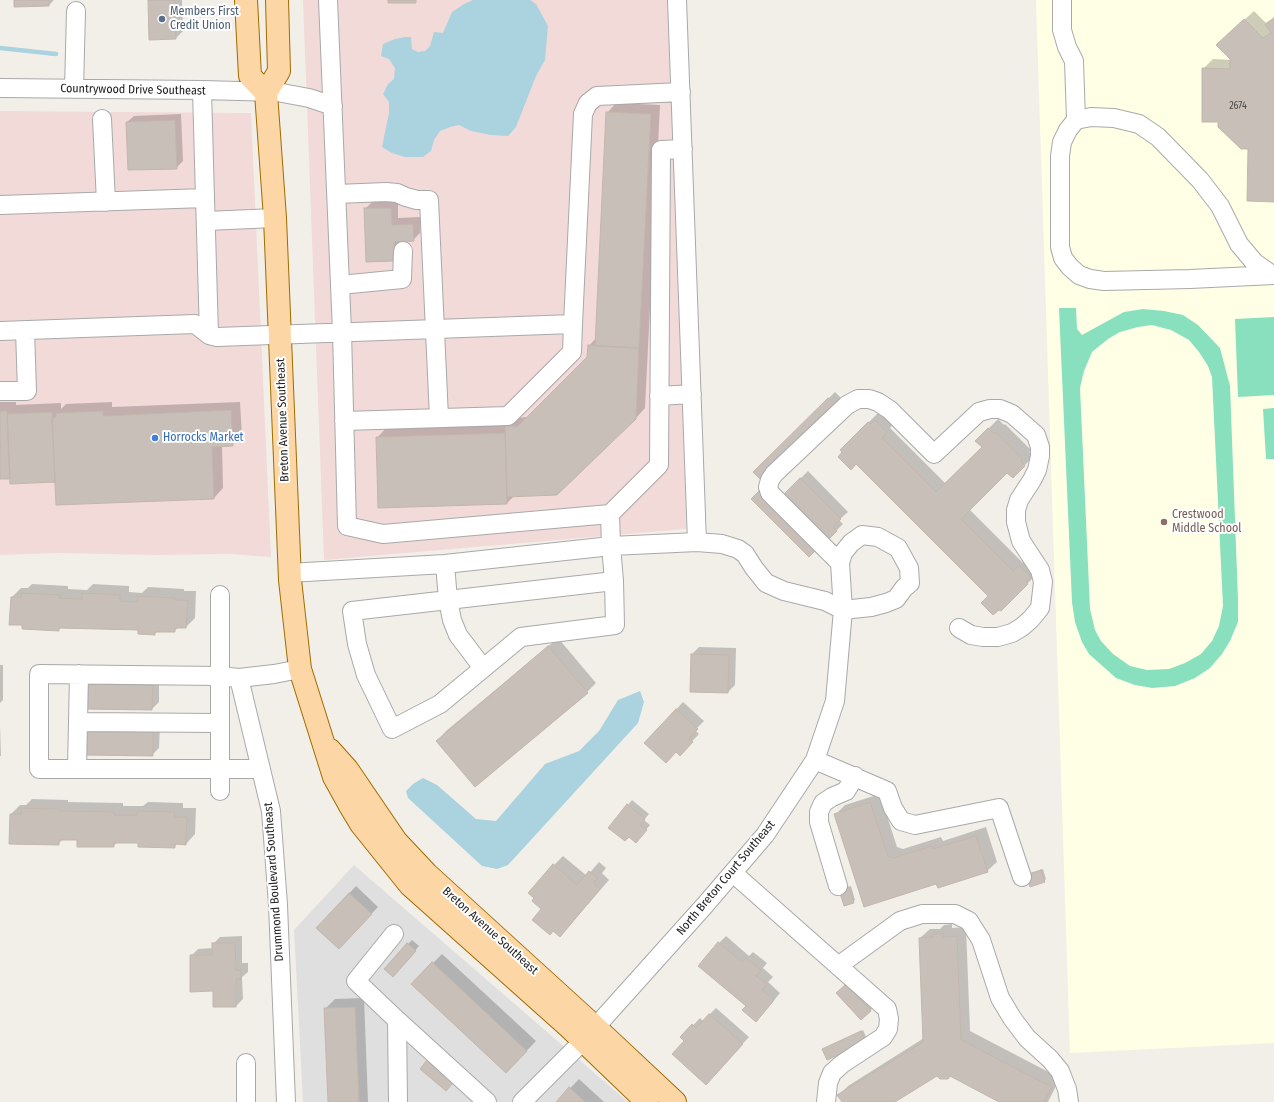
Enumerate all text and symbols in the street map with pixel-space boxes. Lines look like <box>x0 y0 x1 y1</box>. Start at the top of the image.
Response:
place label: Members First Credit Union <box>170 5 239 33</box>
marker: Members First Credit Union <box>157 14 167 24</box>
street label: Countrywood Drive Southeast <box>60 82 206 98</box>
house number: 2674 <box>1229 100 1247 112</box>
street label: Breton Avenue Southeast <box>274 358 292 482</box>
place label: Horrocks Market <box>163 431 243 445</box>
marker: Horrocks Market <box>150 433 160 443</box>
place label: Crestwood Middle School <box>1172 508 1241 536</box>
marker: Crestwood Middle School <box>1159 517 1169 527</box>
street label: Drummond Boulevard Southeast <box>261 802 287 962</box>
street label: North Breton Court Southeast <box>674 818 778 938</box>
street label: Breton Avenue Southeast <box>439 884 541 978</box>

